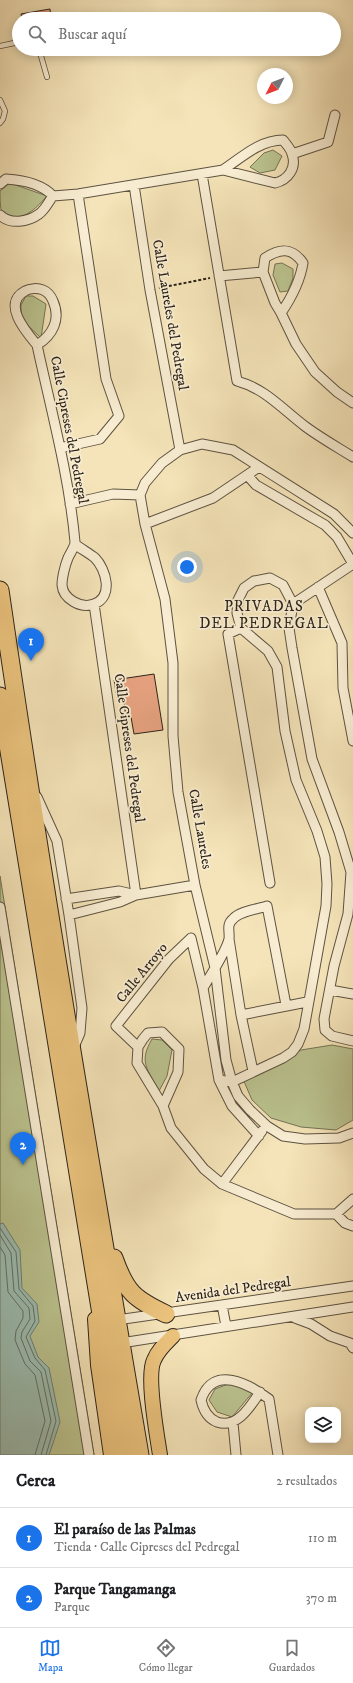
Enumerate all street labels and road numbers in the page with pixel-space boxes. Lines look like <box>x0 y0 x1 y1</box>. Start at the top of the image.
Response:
street label: Calle Laureles del Pedregal <box>148 238 192 392</box>
street label: Calle Cipreses del Pedregal <box>46 355 92 506</box>
street label: Calle Cipreses del Pedregal <box>110 672 148 824</box>
street label: Calle Laureles <box>184 788 216 871</box>
street label: Calle Arroyo <box>112 939 172 1007</box>
street label: Avenida del Pedregal <box>174 1273 293 1307</box>

